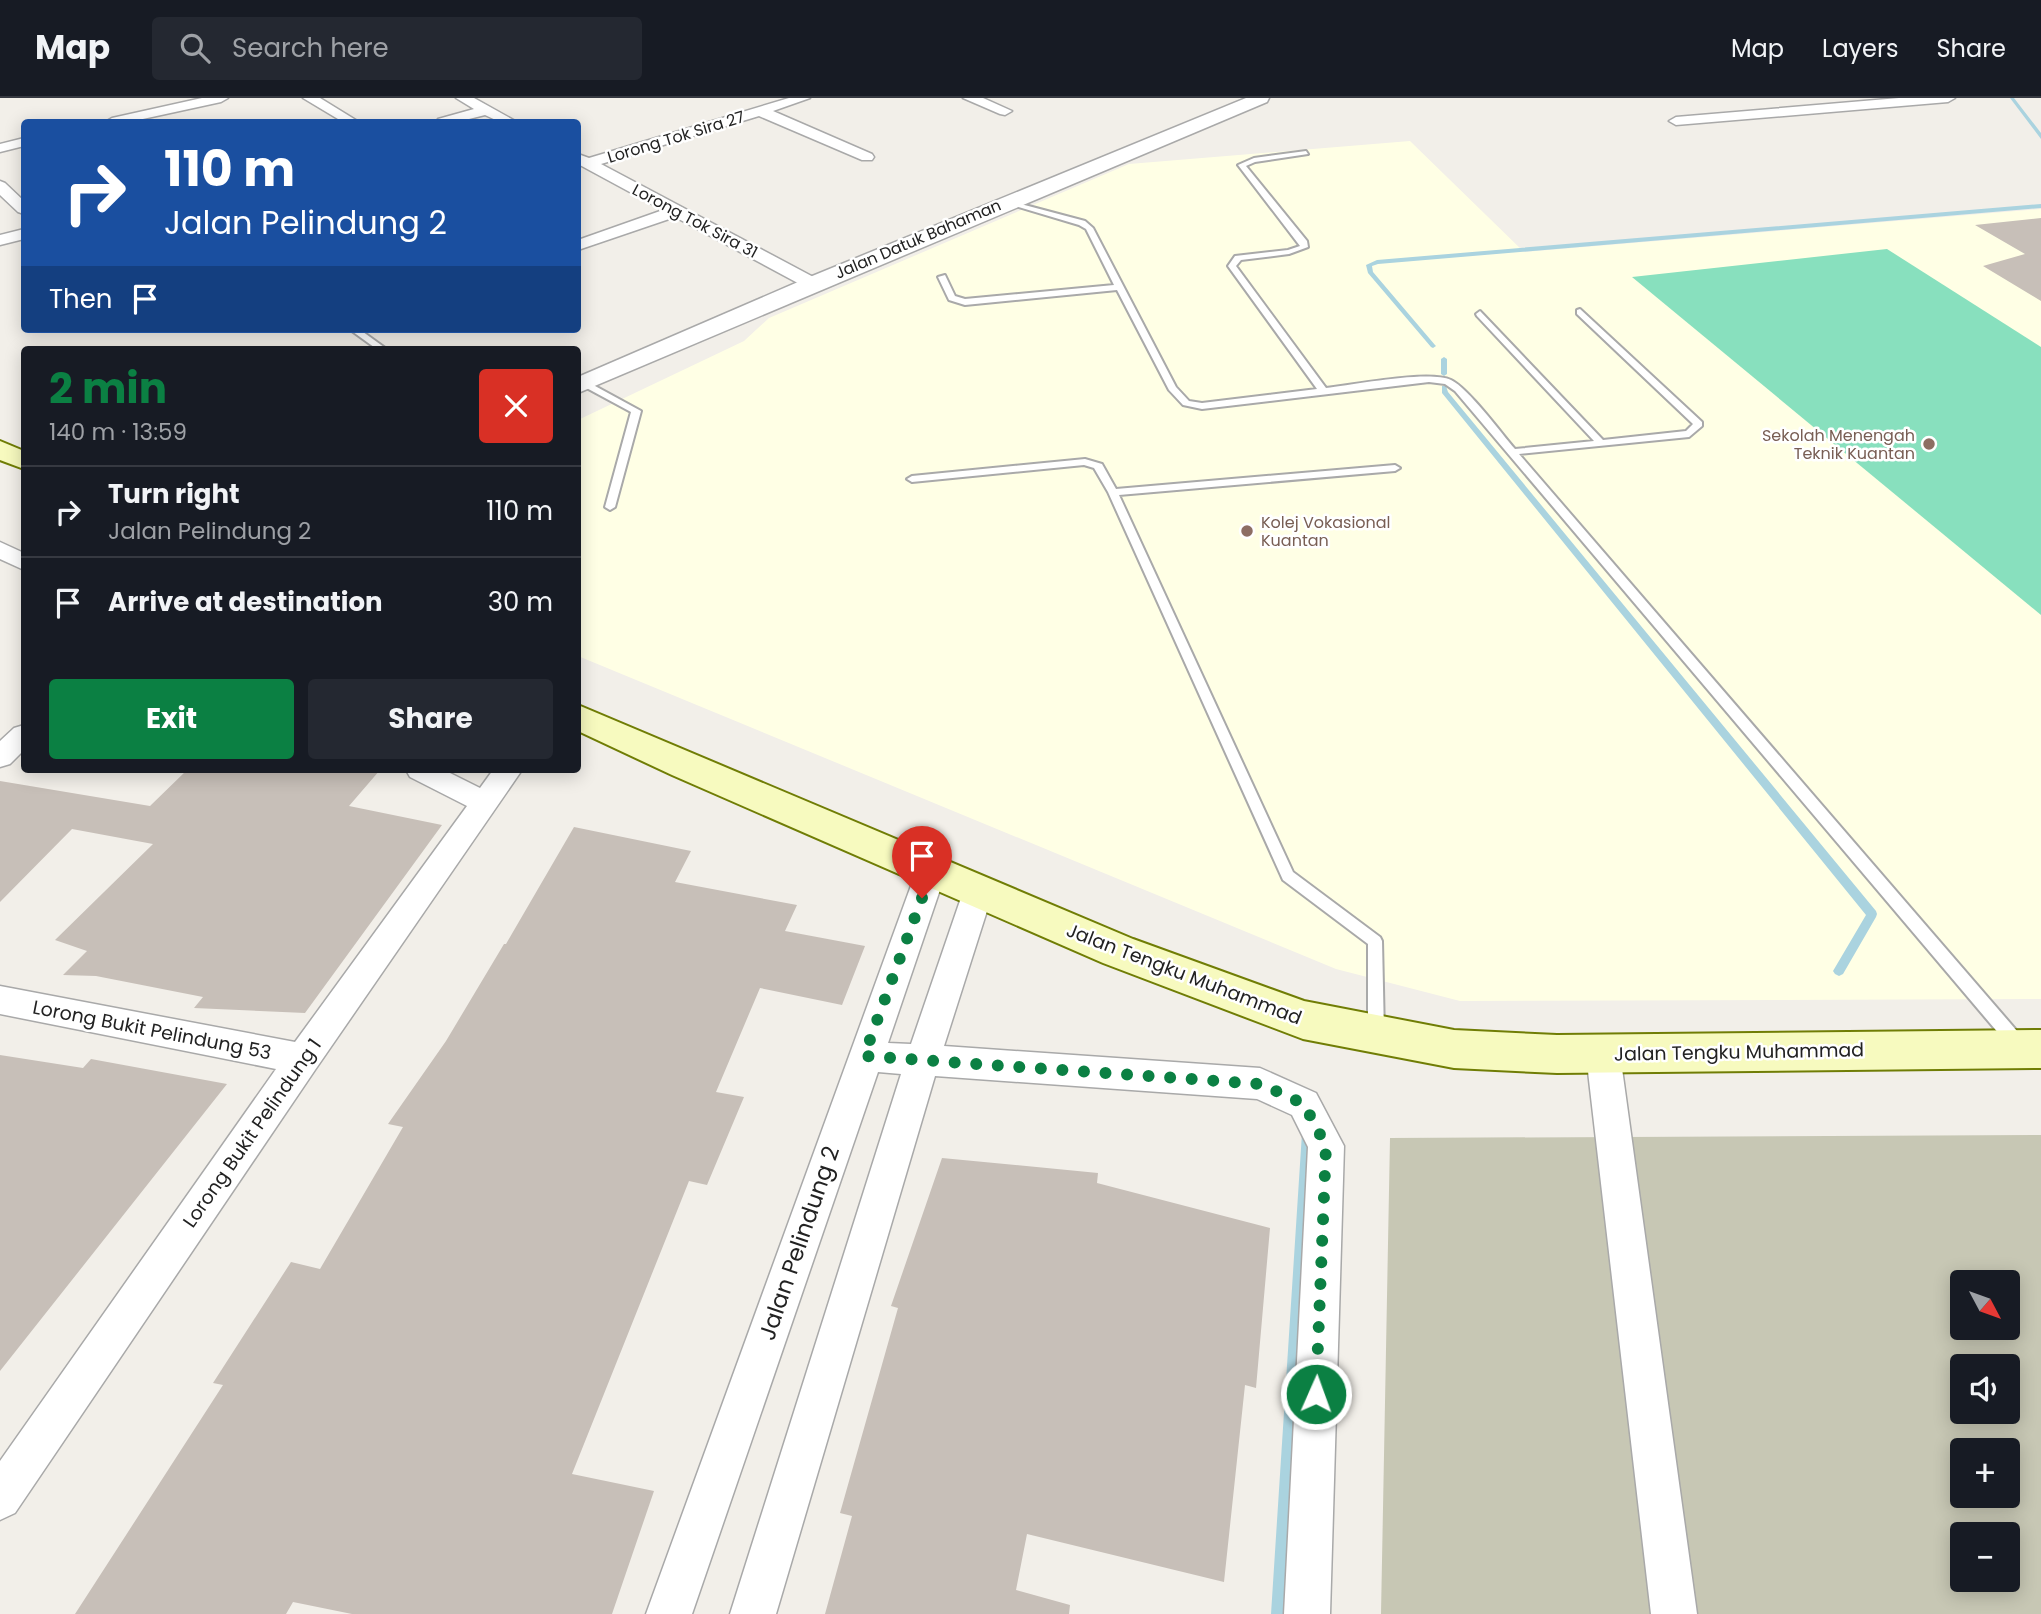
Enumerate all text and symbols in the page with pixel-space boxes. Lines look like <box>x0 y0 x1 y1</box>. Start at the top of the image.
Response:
search box <box>152 17 642 80</box>
text: Map <box>35 24 110 71</box>
icon: search <box>176 29 214 67</box>
text: Search here <box>232 30 389 66</box>
text: Map <box>1731 32 1784 65</box>
text: Layers <box>1822 32 1898 65</box>
text: Share <box>1936 32 2006 65</box>
street label: Lorong Tok Sira 27 <box>605 105 748 169</box>
text: 110 m <box>164 135 295 203</box>
icon: right <box>49 147 140 238</box>
street label: Lorong Tok Sira 31 <box>628 178 762 264</box>
street label: Jalan Datuk Bahaman <box>831 194 1005 284</box>
text: Jalan Pelindung 2 <box>164 200 447 245</box>
icon: arrive <box>126 280 164 318</box>
text: Then <box>49 281 112 317</box>
text: 2 min <box>49 359 167 418</box>
button: close <box>479 369 553 443</box>
text: 140 m · 13:59 <box>49 416 187 448</box>
place label: Sekolah Menengah Teknik Kuantan <box>1762 424 1915 465</box>
marker: Sekolah Menengah Teknik Kuantan <box>1921 436 1937 452</box>
text: Turn right <box>108 476 240 512</box>
icon: right <box>49 493 87 531</box>
text: 110 m <box>486 493 553 529</box>
place label: Kolej Vokasional Kuantan <box>1261 511 1391 552</box>
text: Jalan Pelindung 2 <box>108 515 311 547</box>
marker: Kolej Vokasional Kuantan <box>1239 523 1255 539</box>
icon: arrive <box>49 584 87 622</box>
text: Arrive at destination <box>108 584 383 620</box>
text: 30 m <box>488 584 553 620</box>
button: Exit <box>49 679 294 759</box>
button: Share <box>308 679 553 759</box>
pin <box>892 826 952 898</box>
icon: arrive <box>903 837 941 875</box>
street label: Jalan Tengku Muhammad <box>1062 917 1306 1031</box>
street label: Lorong Bukit Pelindung 53 <box>30 994 274 1066</box>
street label: Lorong Bukit Pelindung 1 <box>176 1033 328 1233</box>
street label: Jalan Tengku Muhammad <box>1614 1036 1864 1068</box>
street label: Jalan Pelindung 2 <box>751 1142 847 1344</box>
north arrow <box>1950 1270 2020 1340</box>
map controls <box>1950 1270 2020 1592</box>
button: sound <box>1950 1354 2020 1424</box>
position arrow <box>1279 1357 1353 1431</box>
button: + <box>1950 1438 2020 1508</box>
button: − <box>1950 1522 2020 1592</box>

